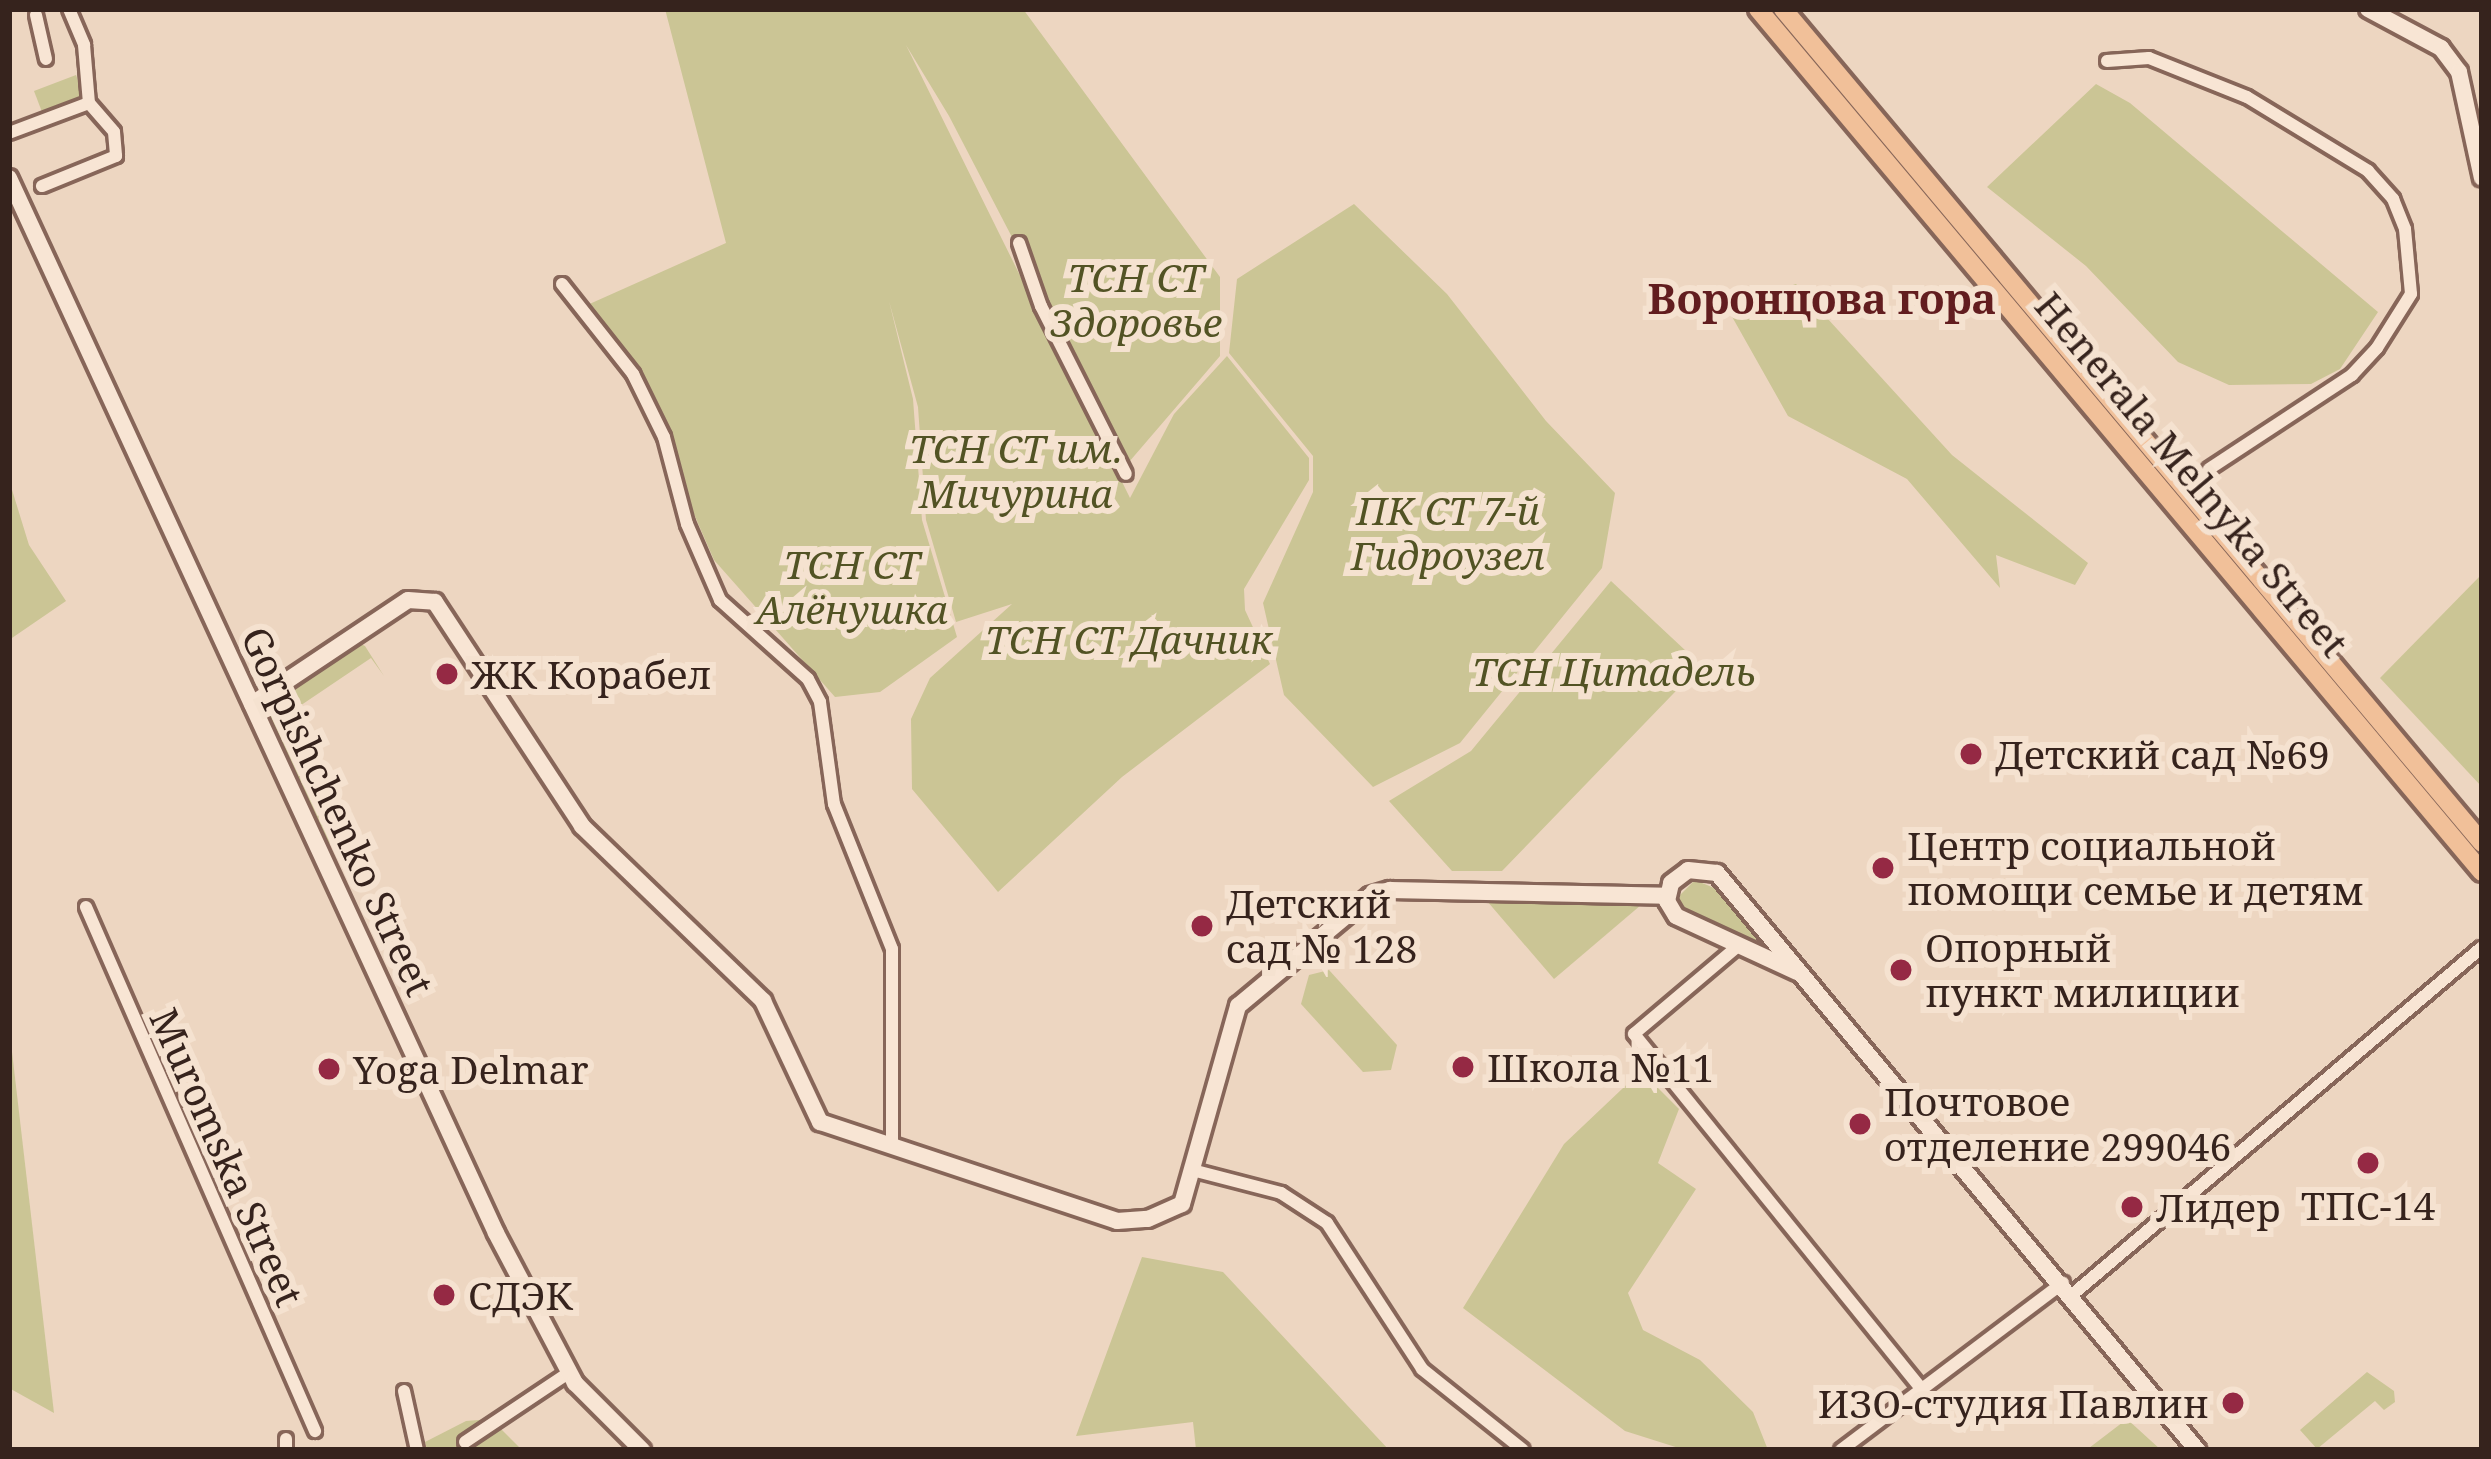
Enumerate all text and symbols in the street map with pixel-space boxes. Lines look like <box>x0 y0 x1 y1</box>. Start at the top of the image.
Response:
park label: ТСН СТ Здоровье <box>1050 255 1222 346</box>
district label: Воронцова гора <box>1648 273 1996 323</box>
street label: Henerala Melnyka Street <box>2026 282 2358 666</box>
park label: ТСН СТ им. Мичурина <box>909 426 1123 517</box>
park label: ПК СТ 7-й Гидроузел <box>1351 488 1545 579</box>
park label: ТСН СТ Алёнушка <box>756 542 948 633</box>
park label: ТСН СТ Дачник <box>985 616 1273 662</box>
street label: Gorpishchenko Street <box>232 619 444 1003</box>
park label: ТСН Цитадель <box>1472 648 1756 694</box>
place label: ЖК Корабел <box>471 651 711 697</box>
marker: ЖК Корабел <box>434 661 460 687</box>
place label: Детский сад №69 <box>1995 731 2330 777</box>
marker: Детский сад №69 <box>1958 741 1984 767</box>
place label: Центр социальной помощи семье и детям <box>1907 823 2364 914</box>
marker: Центр социальной помощи семье и детям <box>1870 855 1896 881</box>
place label: Детский сад № 128 <box>1226 881 1417 972</box>
marker: Детский сад № 128 <box>1189 913 1215 939</box>
place label: Опорный пункт милиции <box>1925 925 2240 1016</box>
marker: Опорный пункт милиции <box>1888 957 1914 983</box>
street label: Muromska Street <box>140 1001 314 1313</box>
place label: Школа №11 <box>1487 1044 1714 1090</box>
place label: Yoga Delmar <box>353 1046 589 1092</box>
marker: Школа №11 <box>1450 1054 1476 1080</box>
marker: Yoga Delmar <box>316 1056 342 1082</box>
place label: Почтовое отделение 299046 <box>1884 1079 2231 1170</box>
marker: Почтовое отделение 299046 <box>1847 1111 1873 1137</box>
marker: ТПС-14 <box>2355 1150 2381 1176</box>
place label: ТПС-14 <box>2301 1182 2435 1228</box>
place label: Лидер <box>2156 1184 2281 1230</box>
marker: Лидер <box>2119 1194 2145 1220</box>
place label: СДЭК <box>468 1272 573 1318</box>
marker: СДЭК <box>431 1282 457 1308</box>
place label: ИЗО-студия Павлин <box>1818 1380 2209 1426</box>
marker: ИЗО-студия Павлин <box>2220 1390 2246 1416</box>

